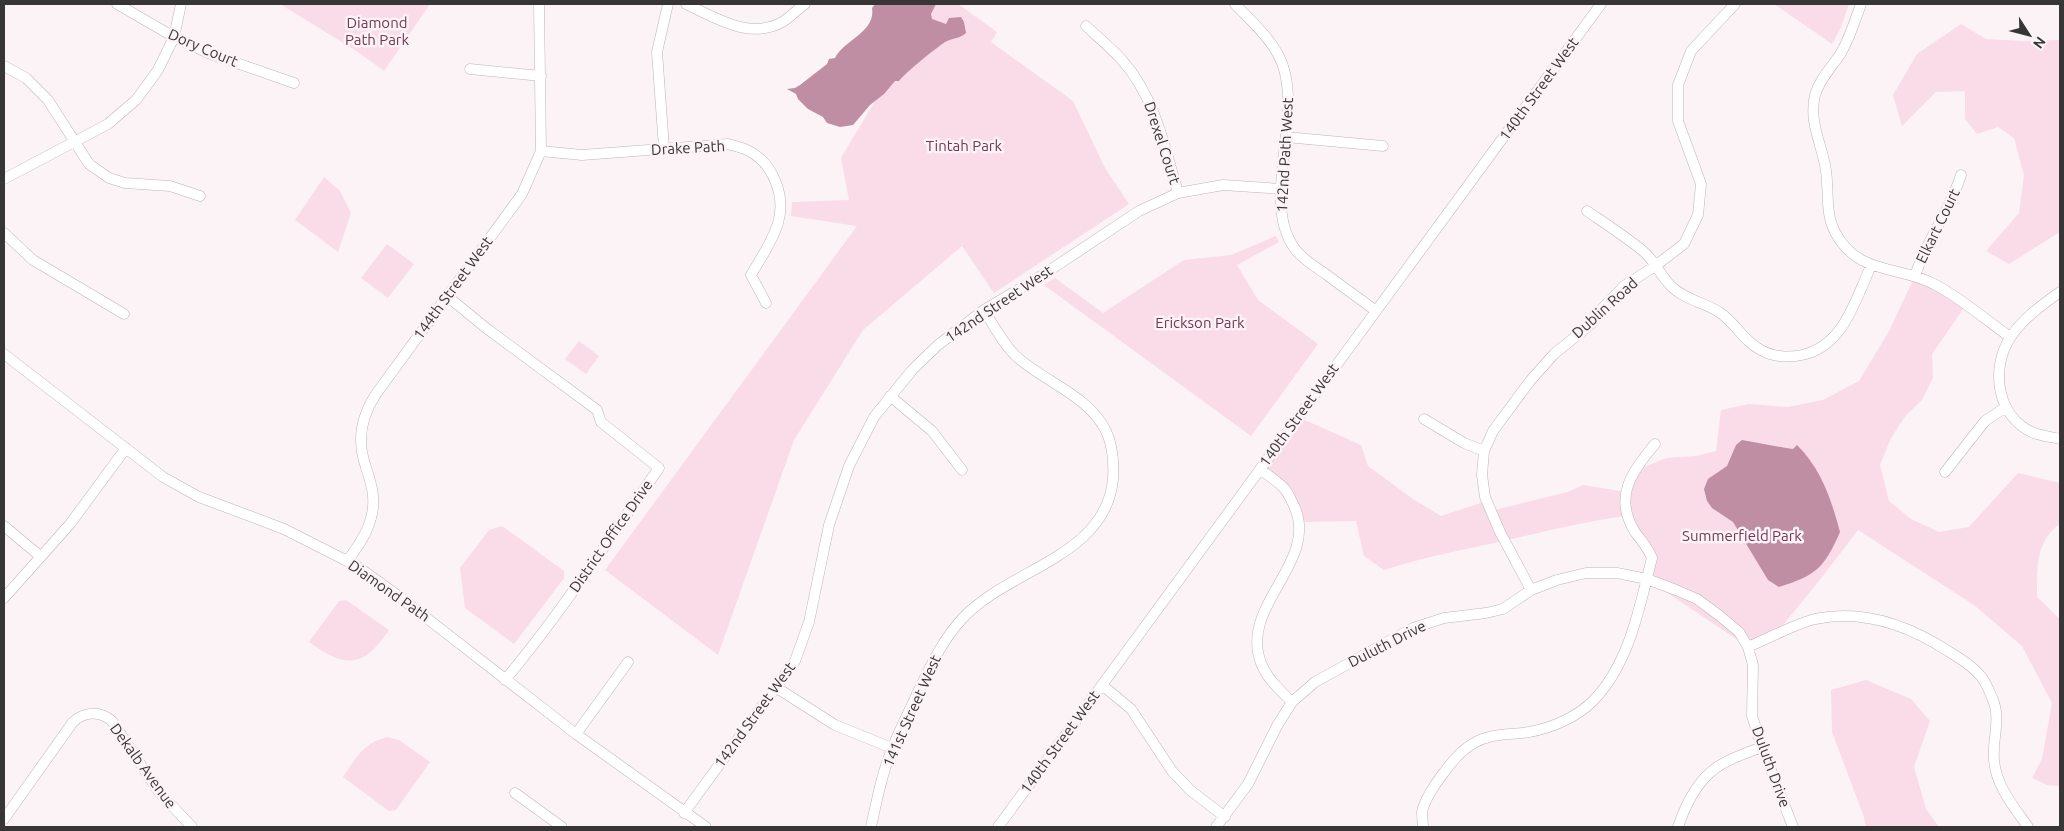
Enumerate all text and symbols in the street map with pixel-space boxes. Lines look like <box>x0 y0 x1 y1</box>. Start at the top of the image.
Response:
north arrow <box>2004 10 2054 60</box>
park label: Diamond Path Park <box>345 14 410 48</box>
street label: Dory Court <box>166 25 241 70</box>
street label: 140th Street West <box>1496 34 1582 143</box>
text: N <box>2030 34 2049 52</box>
street label: 142nd Path West <box>1273 97 1296 213</box>
street label: Drexel Court <box>1141 99 1184 186</box>
street label: Drake Path <box>651 137 725 158</box>
park label: Tintah Park <box>926 137 1003 154</box>
street label: Elkart Court <box>1912 186 1963 266</box>
street label: 144th Street West <box>410 233 496 342</box>
street label: 142nd Street West <box>942 261 1056 346</box>
street label: Dublin Road <box>1568 274 1641 341</box>
park label: Erickson Park <box>1155 314 1245 331</box>
street label: 140th Street West <box>1256 360 1342 469</box>
street label: District Office Drive <box>565 476 656 595</box>
park label: Summerfield Park <box>1682 527 1802 544</box>
street label: Diamond Path <box>345 556 433 625</box>
street label: Duluth Drive <box>1345 617 1429 670</box>
street label: 141st Street West <box>879 652 944 769</box>
street label: 142nd Street West <box>711 659 799 771</box>
street label: 140th Street West <box>1017 687 1103 796</box>
street label: Dekalb Avenue <box>107 720 180 811</box>
street label: Duluth Drive <box>1749 724 1794 810</box>

